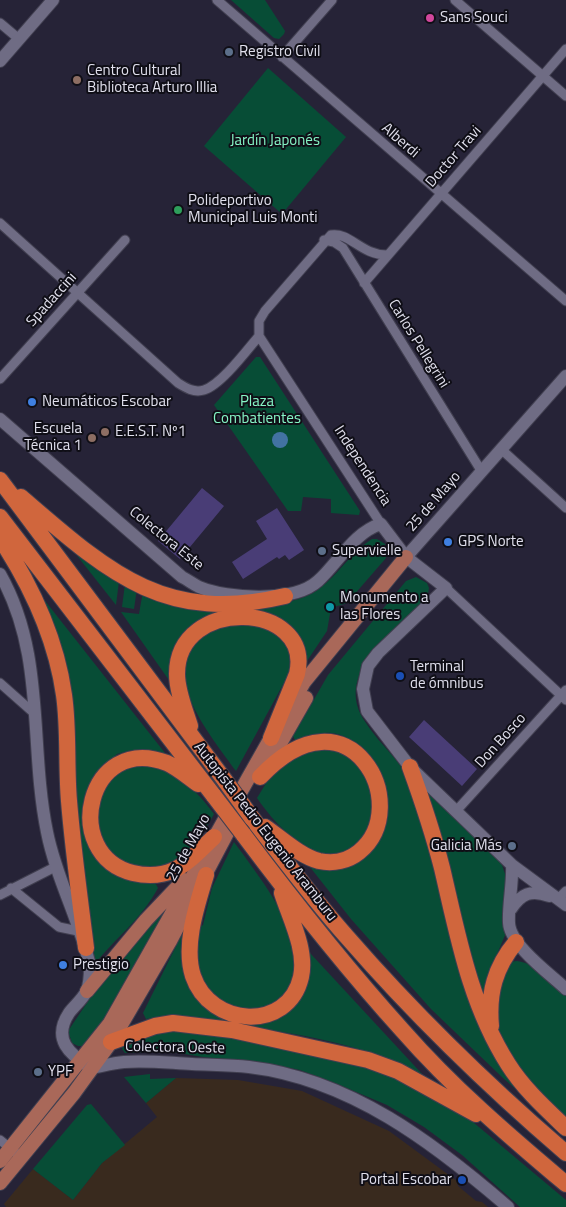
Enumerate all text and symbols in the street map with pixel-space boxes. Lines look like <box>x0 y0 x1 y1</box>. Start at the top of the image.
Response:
place label: Sans Souci <box>440 9 508 27</box>
marker: Sans Souci <box>424 12 436 24</box>
place label: Registro Civil <box>239 43 321 61</box>
marker: Registro Civil <box>223 46 235 58</box>
place label: Centro Cultural Biblioteca Arturo Illia <box>87 62 217 97</box>
marker: Centro Cultural Biblioteca Arturo Illia <box>71 74 83 86</box>
street label: Alberdi <box>377 120 423 162</box>
street label: Doctor Travi <box>422 123 486 191</box>
park label: Jardín Japonés <box>230 132 320 150</box>
place label: Polideportivo Municipal Luis Monti <box>188 192 318 227</box>
marker: Polideportivo Municipal Luis Monti <box>172 204 184 216</box>
street label: Spadaccini <box>23 269 81 331</box>
street label: Carlos Pellegrini <box>384 296 452 392</box>
place label: Neumáticos Escobar <box>42 393 171 411</box>
park label: Plaza Combatientes <box>213 393 301 428</box>
marker: Neumáticos Escobar <box>26 396 38 408</box>
place label: Escuela Técnica 1 <box>24 420 82 455</box>
place label: E.E.S.T. Nº1 <box>115 423 186 441</box>
street label: Independencia <box>329 423 395 509</box>
marker: E.E.S.T. Nº1 <box>99 426 111 438</box>
marker: Escuela Técnica 1 <box>86 432 98 444</box>
street label: 25 de Mayo <box>403 468 465 536</box>
street label: Colectora Este <box>125 503 207 575</box>
place label: GPS Norte <box>458 533 524 551</box>
marker: GPS Norte <box>442 536 454 548</box>
place label: Supervielle <box>332 542 401 560</box>
marker: Supervielle <box>316 545 328 557</box>
place label: Monumento a las Flores <box>340 589 429 624</box>
marker: Monumento a las Flores <box>324 601 336 613</box>
place label: Terminal de ómnibus <box>410 658 483 693</box>
marker: Terminal de ómnibus <box>394 670 406 682</box>
street label: Don Bosco <box>472 710 530 772</box>
street label: Autopista Pedro Eugenio Aramburu <box>190 739 340 925</box>
street label: 25 de Mayo <box>163 811 215 885</box>
place label: Galicia Más <box>431 837 502 855</box>
marker: Galicia Más <box>506 840 518 852</box>
place label: Prestigio <box>73 956 129 974</box>
marker: Prestigio <box>57 959 69 971</box>
street label: Colectora Oeste <box>125 1038 225 1058</box>
place label: YPF <box>48 1063 73 1081</box>
marker: YPF <box>32 1066 44 1078</box>
place label: Portal Escobar <box>360 1171 452 1189</box>
marker: Portal Escobar <box>456 1174 468 1186</box>

